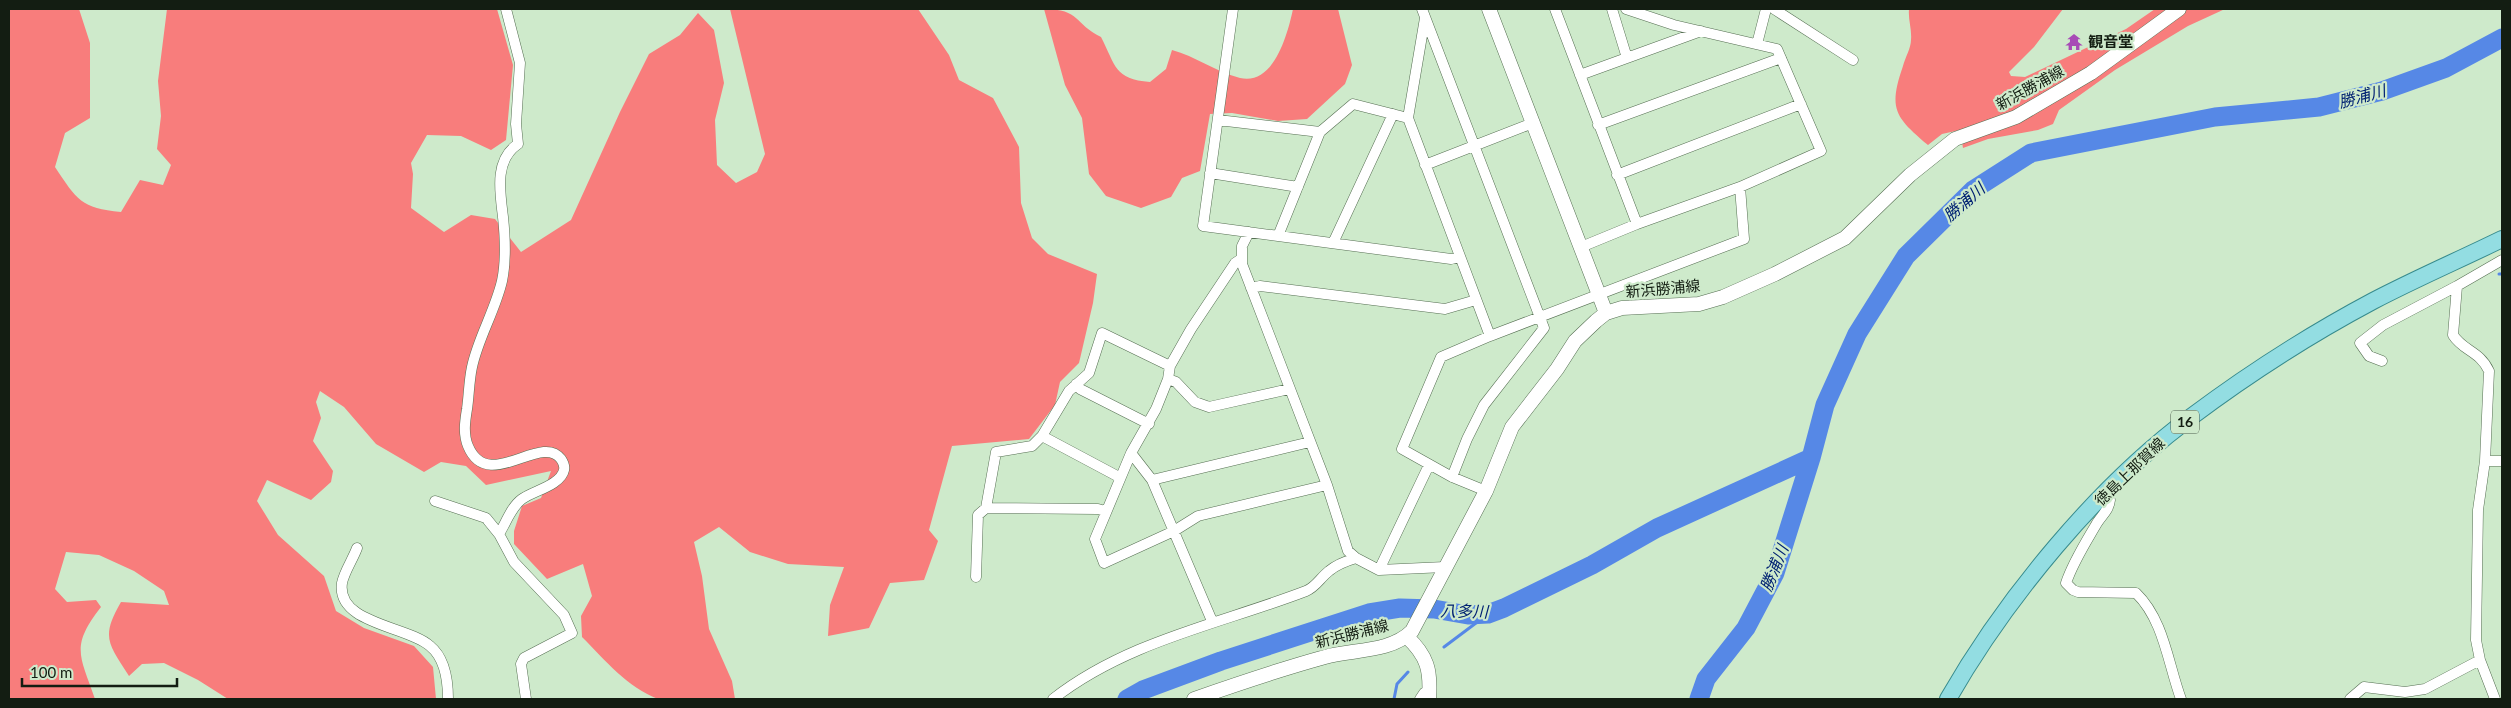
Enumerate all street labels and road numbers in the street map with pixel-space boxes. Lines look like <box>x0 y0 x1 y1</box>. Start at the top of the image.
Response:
street label: 新浜勝浦線 <box>1992 61 2067 113</box>
street label: 新浜勝浦線 <box>1625 276 1701 300</box>
road number: 16 <box>2171 411 2199 434</box>
street label: 徳島上那賀線 <box>2091 434 2168 509</box>
street label: 新浜勝浦線 <box>1313 615 1390 651</box>

